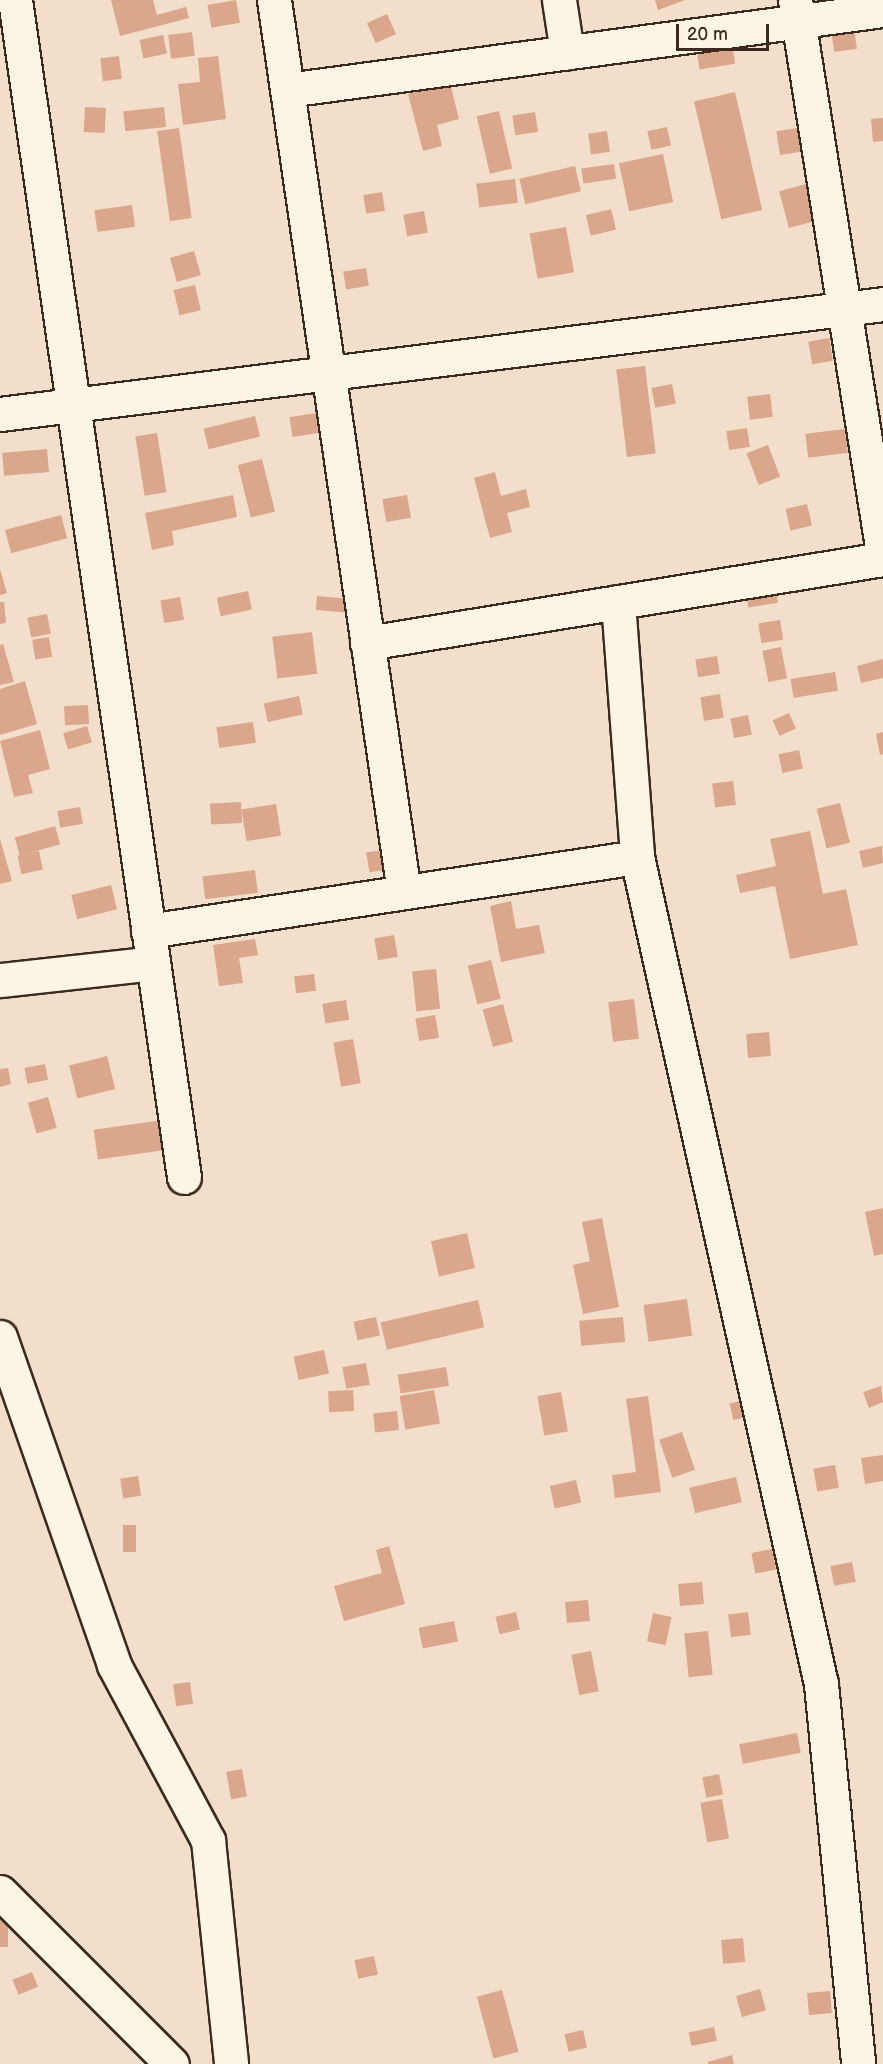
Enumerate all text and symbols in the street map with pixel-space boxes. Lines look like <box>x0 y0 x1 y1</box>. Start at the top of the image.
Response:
scale bar <box>679 12 772 50</box>
text: 20 m <box>687 24 728 45</box>

